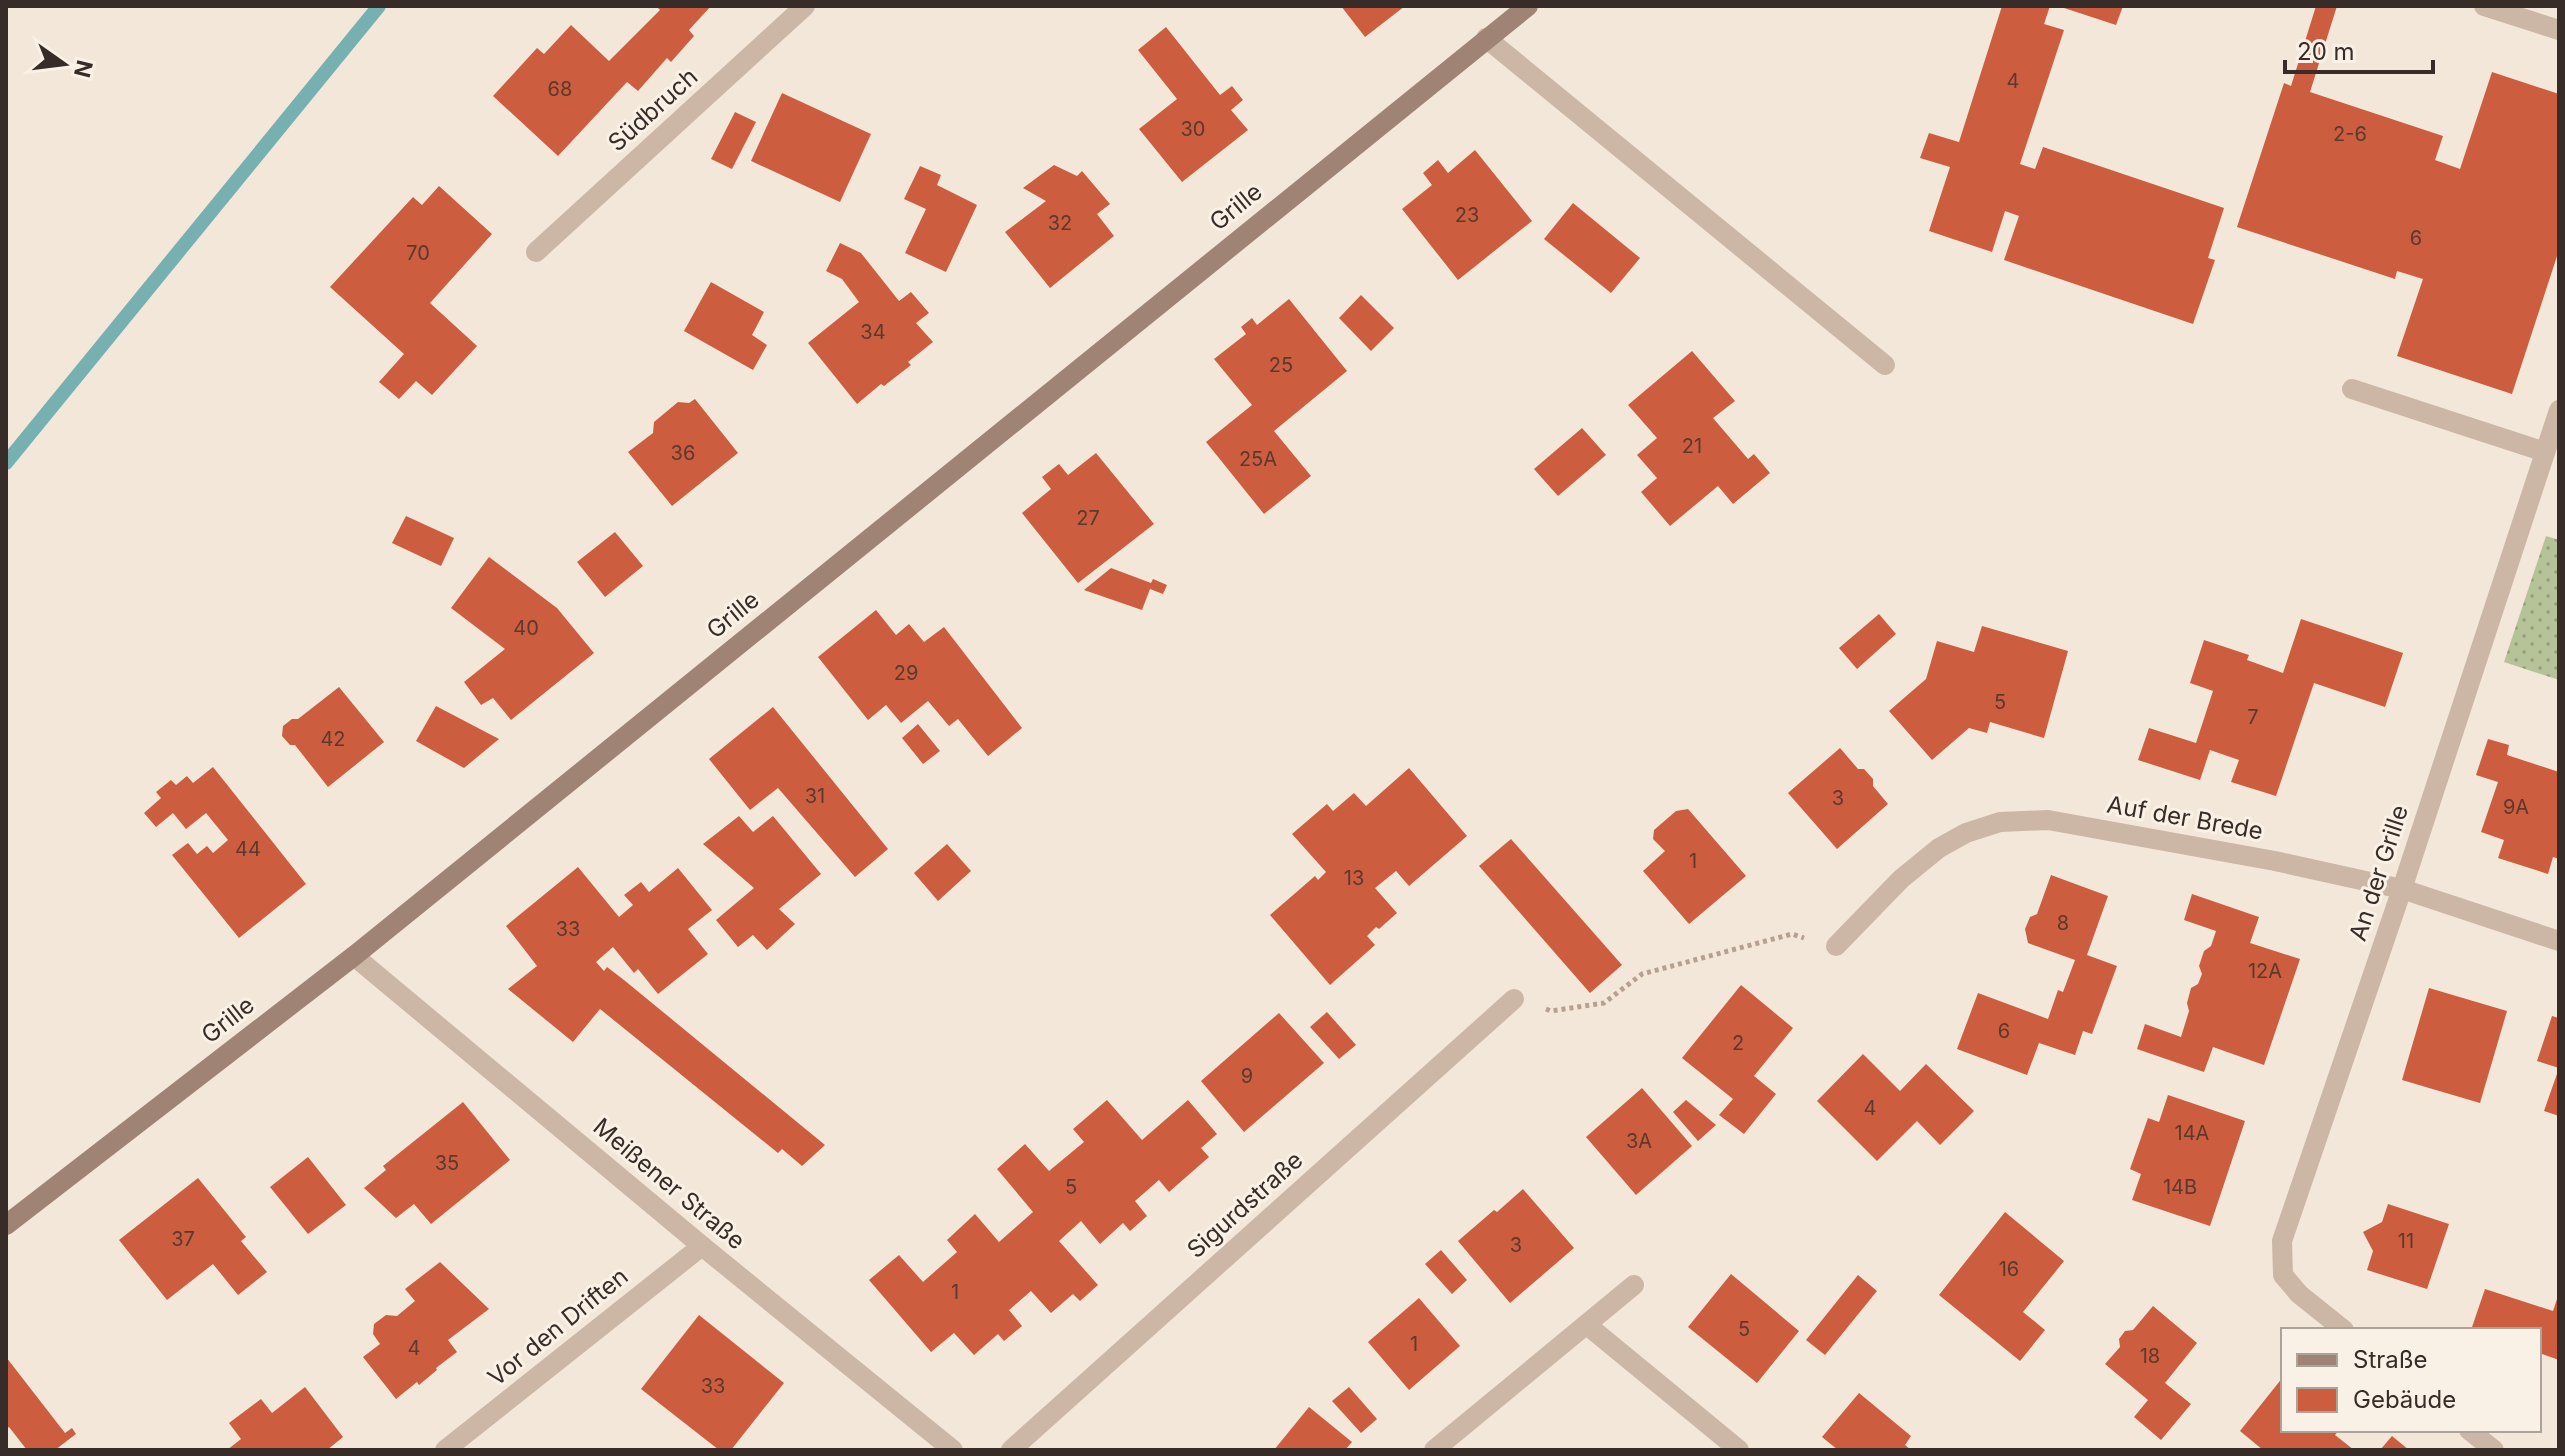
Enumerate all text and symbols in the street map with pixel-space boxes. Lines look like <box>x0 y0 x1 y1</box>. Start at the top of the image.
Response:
north arrow <box>24 24 104 104</box>
scale bar <box>2285 24 2433 74</box>
text: 20 m <box>2297 37 2355 66</box>
text: N <box>69 58 98 80</box>
street label: Südbruch <box>602 62 703 157</box>
house number: 4 <box>2007 69 2019 93</box>
house number: 68 <box>548 77 572 101</box>
house number: 30 <box>1181 117 1205 141</box>
house number: 2-6 <box>2333 122 2367 146</box>
street label: Grille <box>1204 177 1268 236</box>
house number: 23 <box>1455 203 1479 227</box>
house number: 32 <box>1048 211 1072 235</box>
house number: 6 <box>2410 226 2422 250</box>
house number: 70 <box>406 241 430 265</box>
house number: 34 <box>860 320 886 344</box>
house number: 25 <box>1269 353 1293 377</box>
house number: 21 <box>1682 434 1702 458</box>
house number: 36 <box>671 441 695 465</box>
house number: 25A <box>1239 447 1277 471</box>
house number: 27 <box>1076 506 1100 530</box>
street label: Grille <box>701 585 765 644</box>
house number: 40 <box>513 616 539 640</box>
house number: 29 <box>894 661 918 685</box>
house number: 5 <box>1994 690 2006 714</box>
house number: 7 <box>2247 705 2259 729</box>
house number: 42 <box>320 727 346 751</box>
house number: 31 <box>805 784 825 808</box>
house number: 3 <box>1832 786 1844 810</box>
street label: Auf der Brede <box>2105 790 2265 845</box>
house number: 9A <box>2503 795 2529 819</box>
street label: An der Grille <box>2343 801 2414 944</box>
house number: 44 <box>235 837 261 861</box>
house number: 1 <box>1689 849 1697 873</box>
house number: 13 <box>1344 866 1364 890</box>
house number: 8 <box>2057 911 2069 935</box>
house number: 33 <box>556 917 580 941</box>
house number: 12A <box>2248 959 2282 983</box>
street label: Grille <box>196 990 260 1049</box>
house number: 6 <box>1998 1019 2010 1043</box>
house number: 2 <box>1732 1031 1744 1055</box>
house number: 9 <box>1241 1064 1253 1088</box>
house number: 4 <box>1864 1096 1876 1120</box>
street label: Meißener Straße <box>588 1112 751 1255</box>
house number: 14A <box>2175 1121 2210 1145</box>
house number: 3A <box>1626 1129 1652 1153</box>
street label: Sigurdstraße <box>1181 1145 1308 1264</box>
house number: 35 <box>435 1151 459 1175</box>
house number: 5 <box>1065 1175 1077 1199</box>
house number: 14B <box>2163 1175 2197 1199</box>
house number: 37 <box>171 1227 195 1251</box>
house number: 11 <box>2398 1229 2414 1253</box>
house number: 3 <box>1510 1233 1522 1257</box>
house number: 16 <box>1999 1257 2019 1281</box>
street label: Vor den Driften <box>482 1261 633 1392</box>
house number: 1 <box>951 1280 959 1304</box>
house number: 5 <box>1738 1317 1750 1341</box>
legend <box>2281 1328 2541 1432</box>
house number: 1 <box>1410 1332 1418 1356</box>
house number: 4 <box>408 1336 420 1360</box>
house number: 18 <box>2140 1344 2160 1368</box>
text: Straße <box>2353 1345 2428 1374</box>
house number: 33 <box>701 1374 725 1398</box>
text: Gebäude <box>2353 1385 2456 1414</box>

